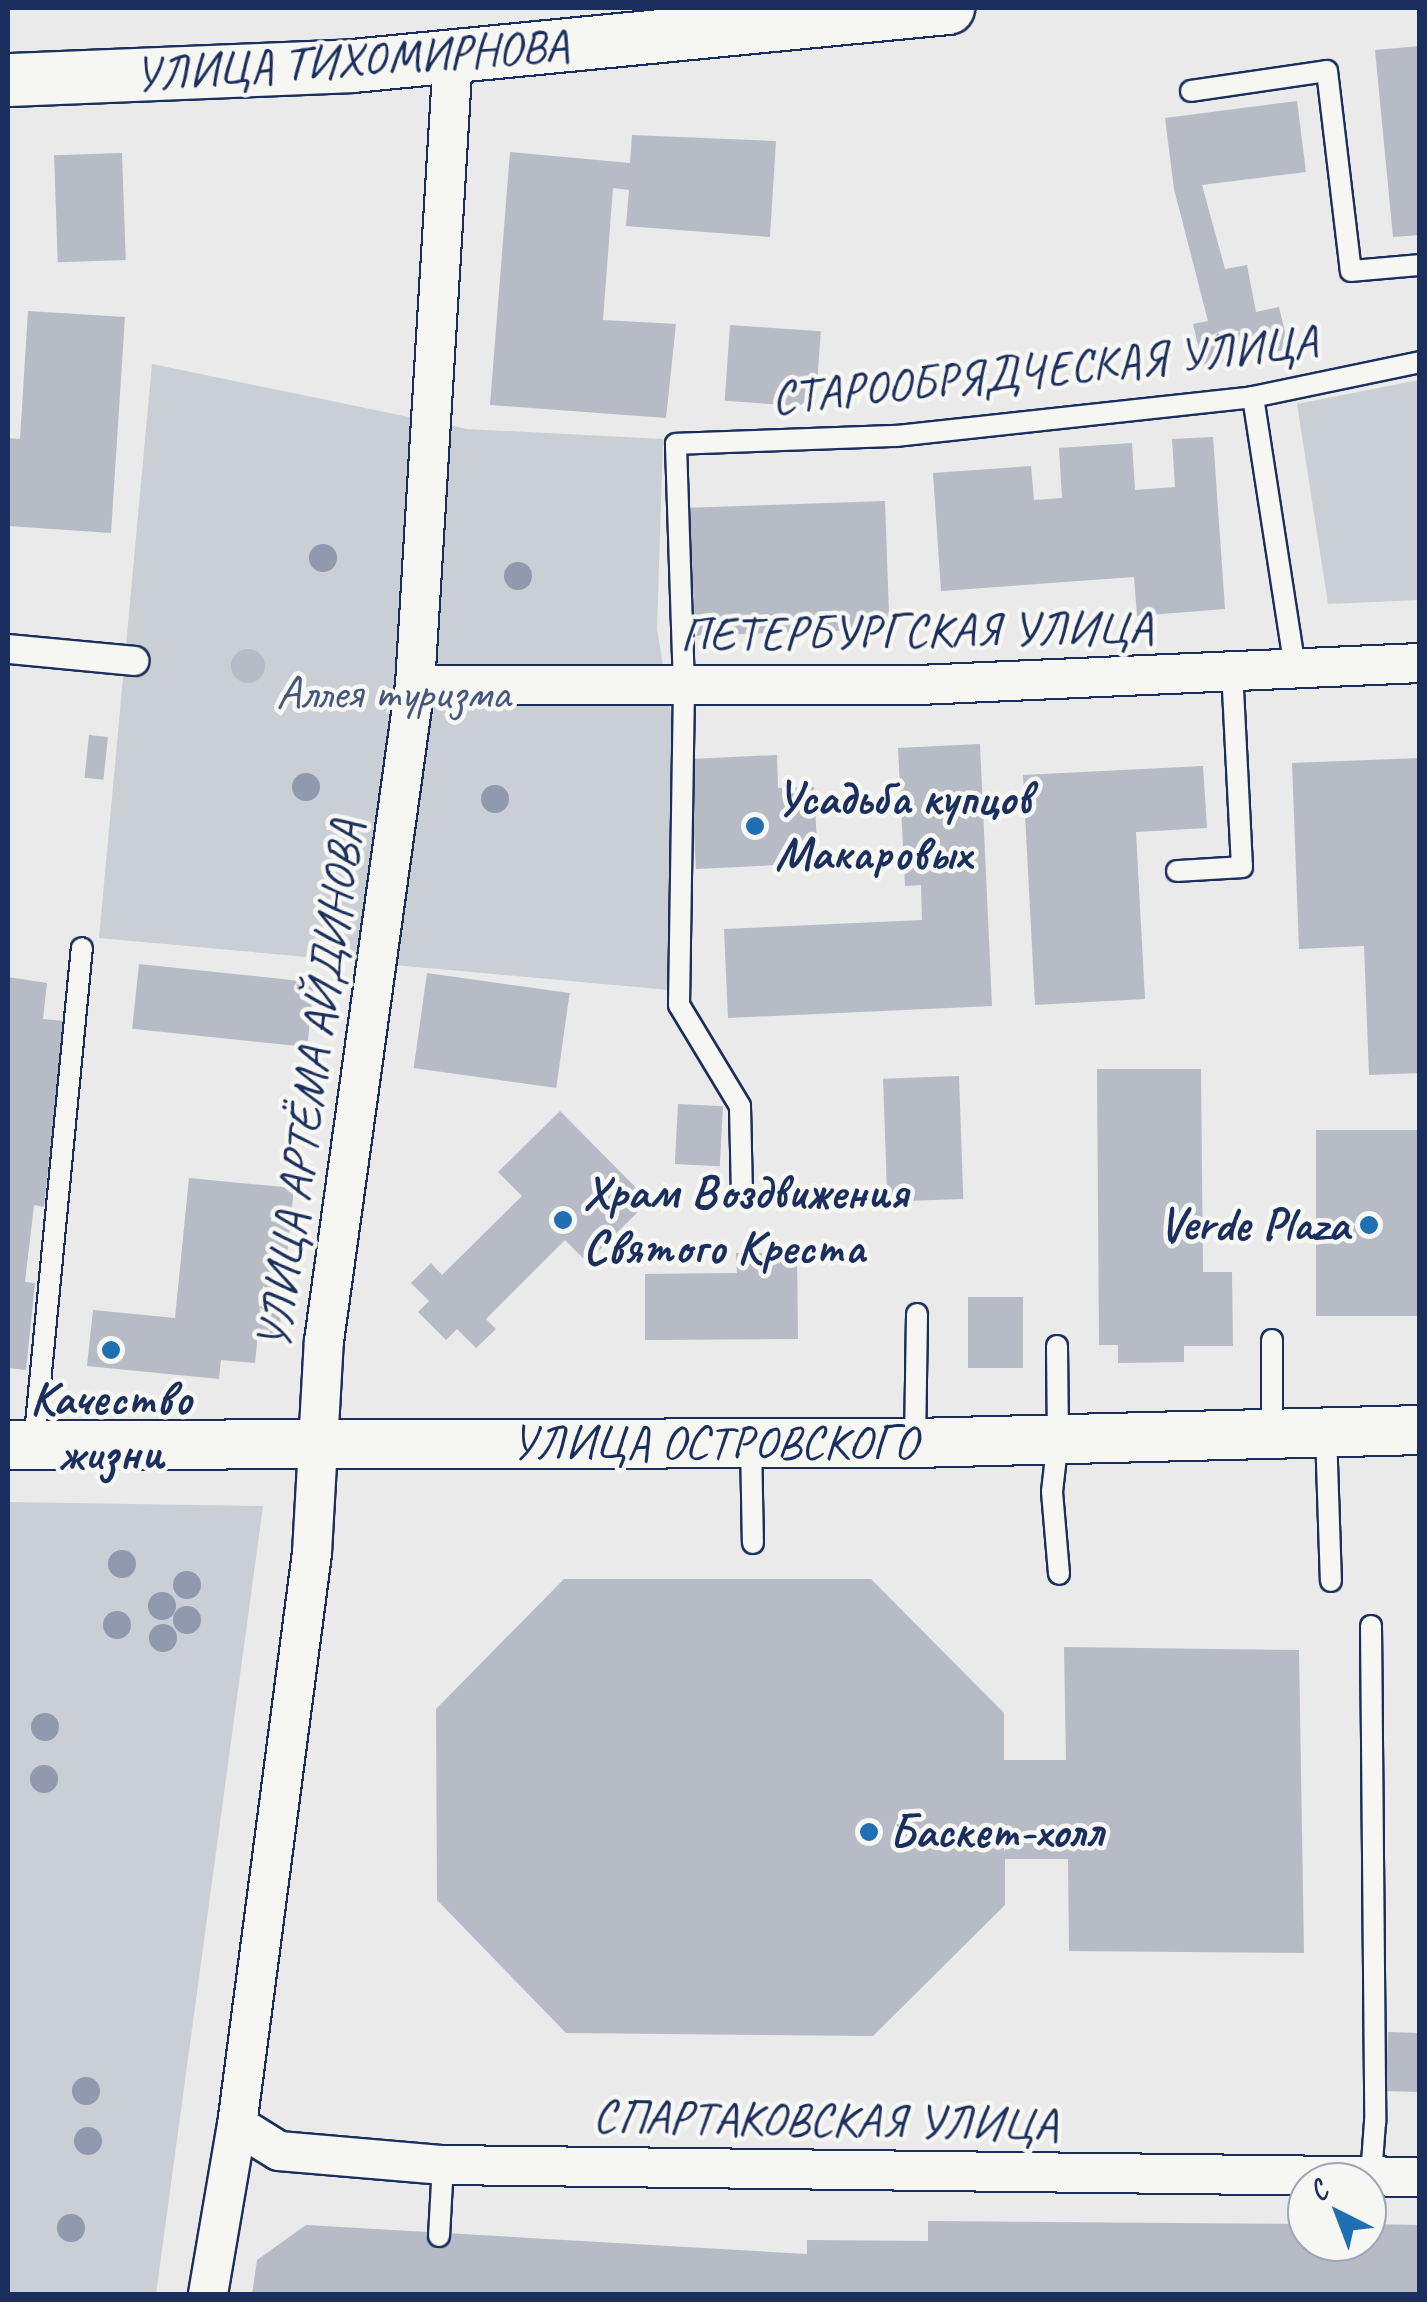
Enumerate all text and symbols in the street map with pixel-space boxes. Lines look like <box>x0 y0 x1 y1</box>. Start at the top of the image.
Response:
street label: УЛИЦА ТИХОМИРНОВА <box>132 16 570 104</box>
street label: СТАРООБРЯДЧЕСКАЯ УЛИЦА <box>769 313 1319 427</box>
street label: ПЕТЕРБУРГСКАЯ УЛИЦА <box>681 598 1151 664</box>
park label: Аллея туризма <box>276 664 510 722</box>
place label: Усадьба купцов Макаровых <box>775 769 1037 882</box>
marker: Усадьба купцов Макаровых <box>744 815 766 837</box>
street label: УЛИЦА АРТЁМА АЙДИНОВА <box>244 817 376 1353</box>
place label: Храм Воздвижения Святого Креста <box>583 1163 908 1276</box>
place label: Verde Plaza <box>1159 1196 1349 1254</box>
marker: Храм Воздвижения Святого Креста <box>552 1209 574 1231</box>
marker: Verde Plaza <box>1358 1214 1380 1236</box>
marker: Качество жизни <box>98 1337 124 1363</box>
place label: Качество жизни <box>30 1369 192 1482</box>
street label: УЛИЦА ОСТРОВСКОГО <box>512 1414 916 1472</box>
place label: Баскет-холл <box>889 1803 1103 1861</box>
marker: Баскет-холл <box>858 1821 880 1843</box>
street label: СПАРТАКОВСКАЯ УЛИЦА <box>594 2087 1056 2153</box>
north arrow <box>1287 2162 1387 2262</box>
text: С <box>1301 2173 1335 2208</box>

